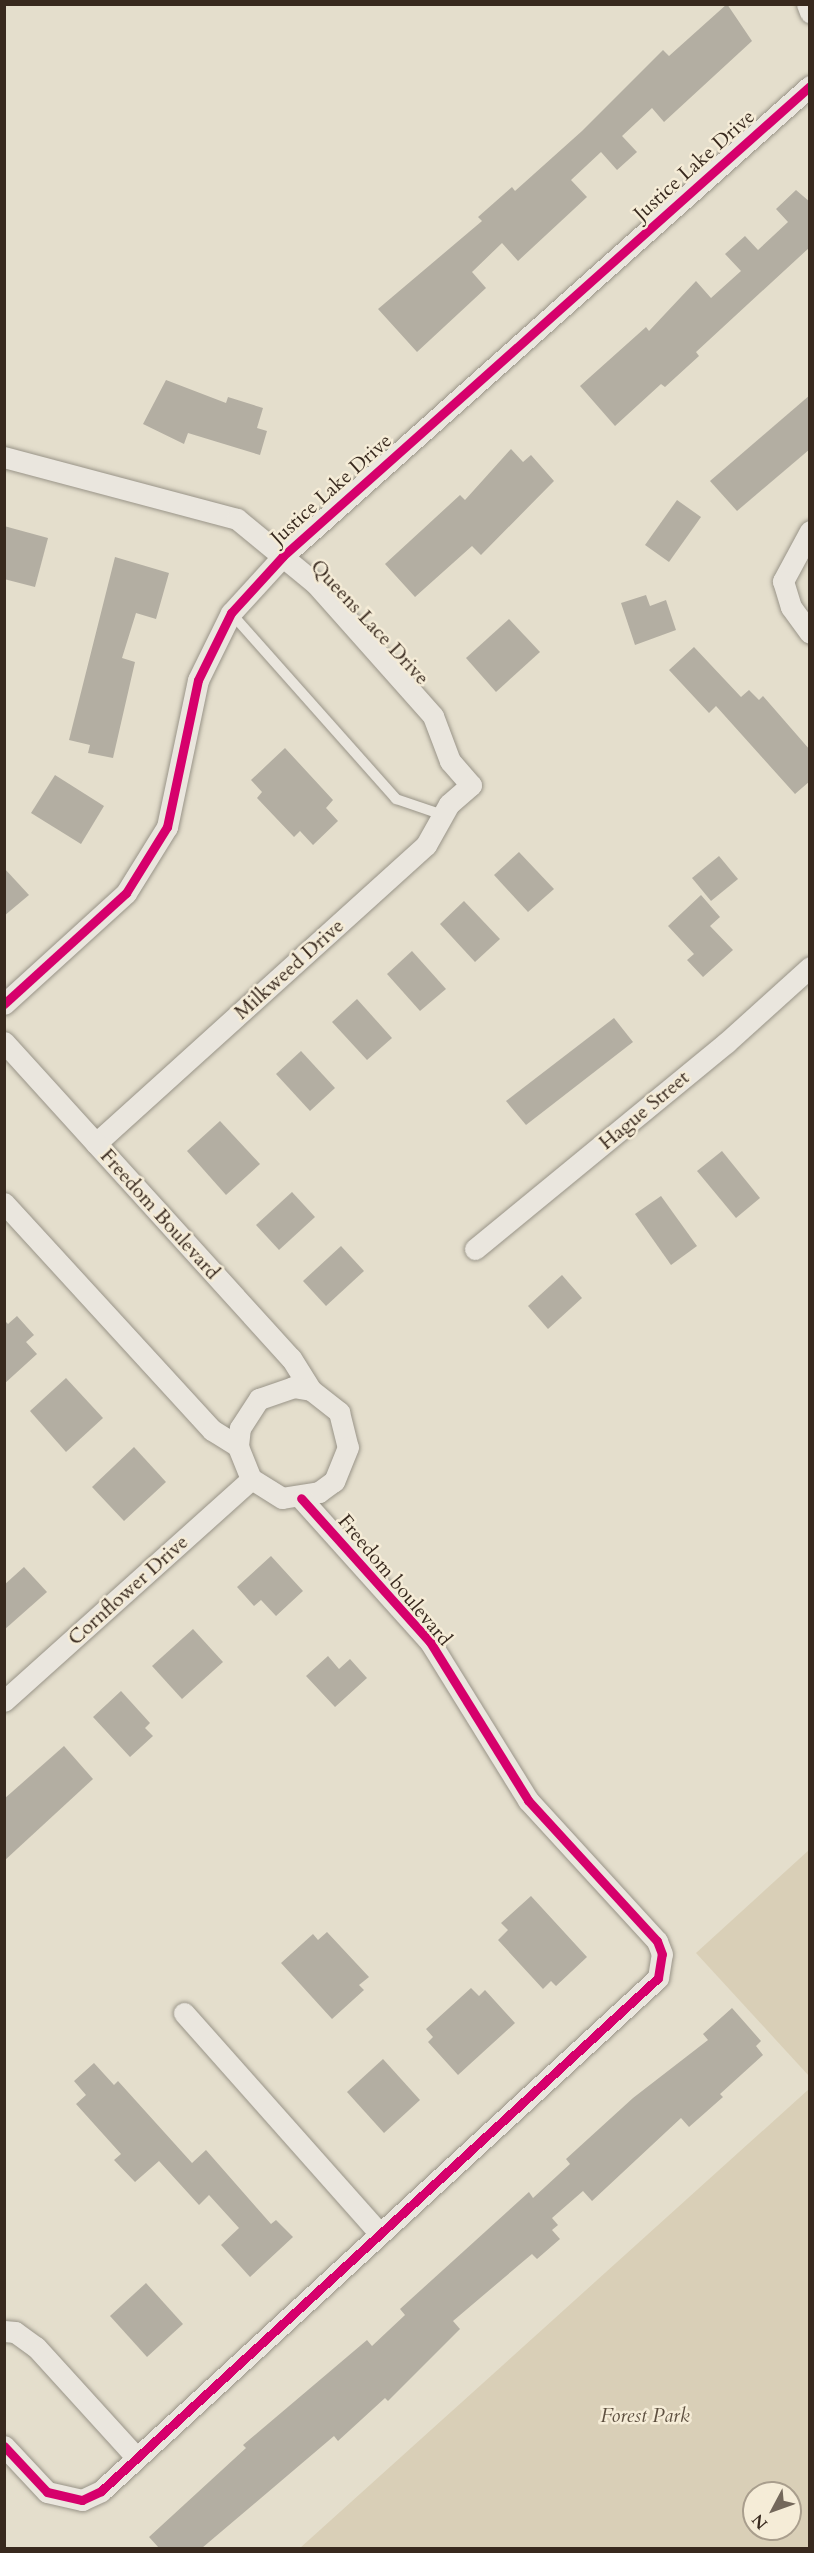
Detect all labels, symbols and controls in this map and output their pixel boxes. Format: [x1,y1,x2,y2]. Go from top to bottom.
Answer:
street label: Justice Lake Drive [629,104,759,226]
street label: Justice Lake Drive [266,428,396,550]
street label: Queens Lace Drive [306,554,434,690]
street label: Milkweed Drive [229,914,349,1024]
street label: Hague Street [594,1065,694,1155]
street label: Freedom Boulevard [95,1144,225,1284]
street label: Freedom boulevard [333,1509,457,1651]
street label: Cornflower Drive [63,1530,193,1650]
park label: Forest Park [600,2403,690,2427]
north arrow [742,2481,802,2541]
text: N [747,2509,773,2534]

